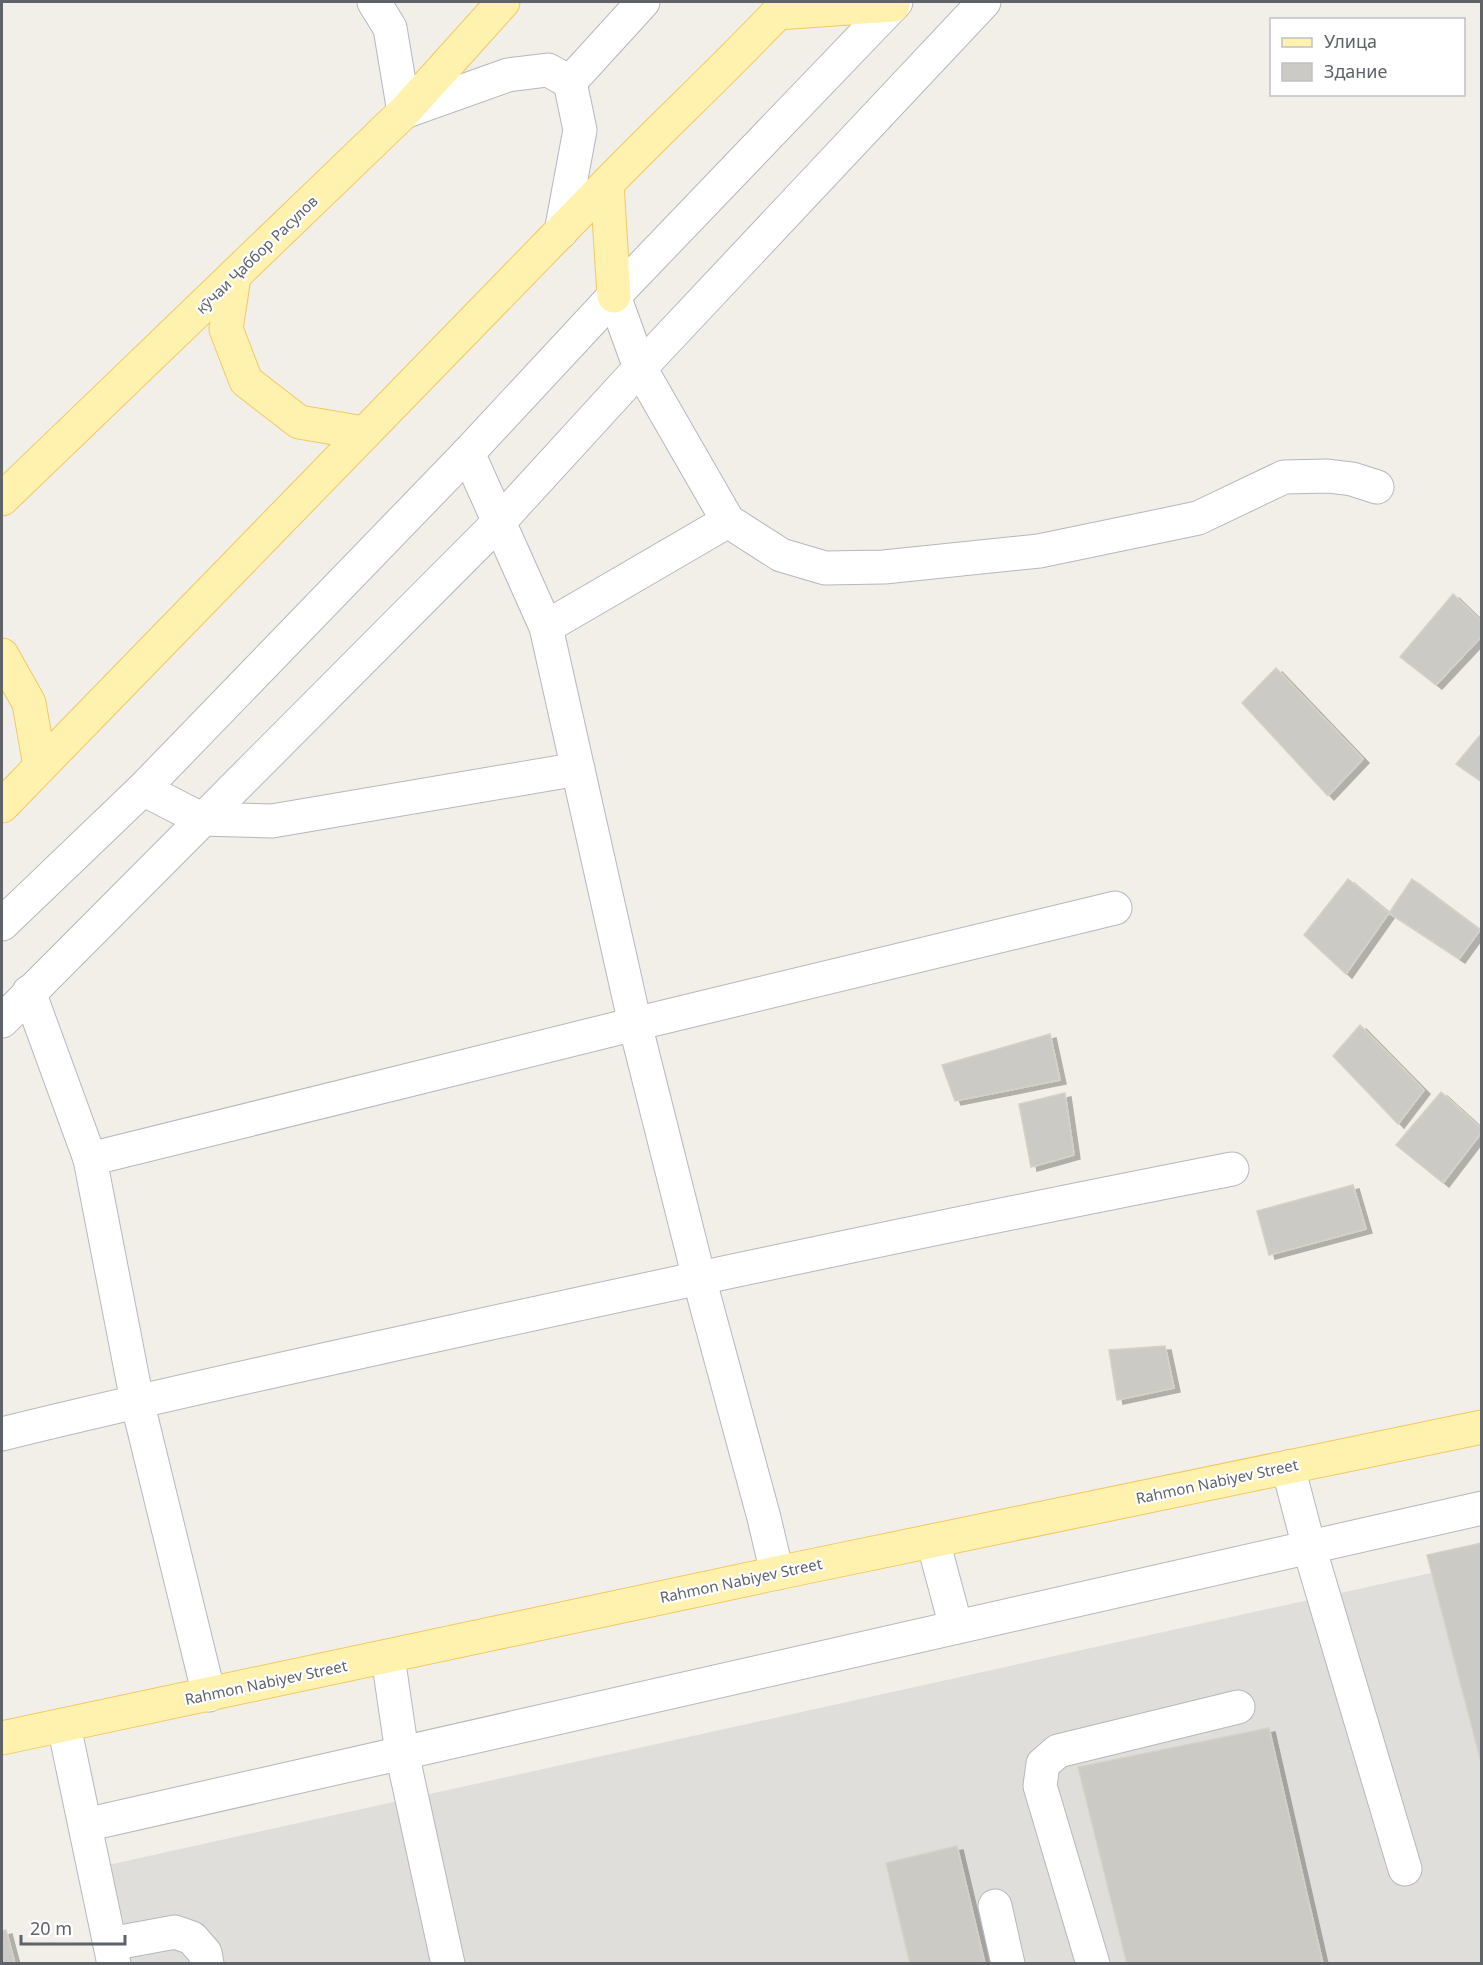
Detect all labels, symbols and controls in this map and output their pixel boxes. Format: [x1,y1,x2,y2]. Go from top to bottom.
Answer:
legend [1270,18,1465,96]
text: Улица [1324,29,1377,53]
text: Здание [1324,59,1388,83]
street label: кӯчаи Ҷаббор Расулов [191,191,322,318]
street label: Rahmon Nabiyev Street [1134,1454,1300,1508]
street label: Rahmon Nabiyev Street [658,1553,824,1607]
street label: Rahmon Nabiyev Street [183,1655,349,1709]
scale bar [21,1908,124,1946]
text: 20 m [30,1916,72,1940]

